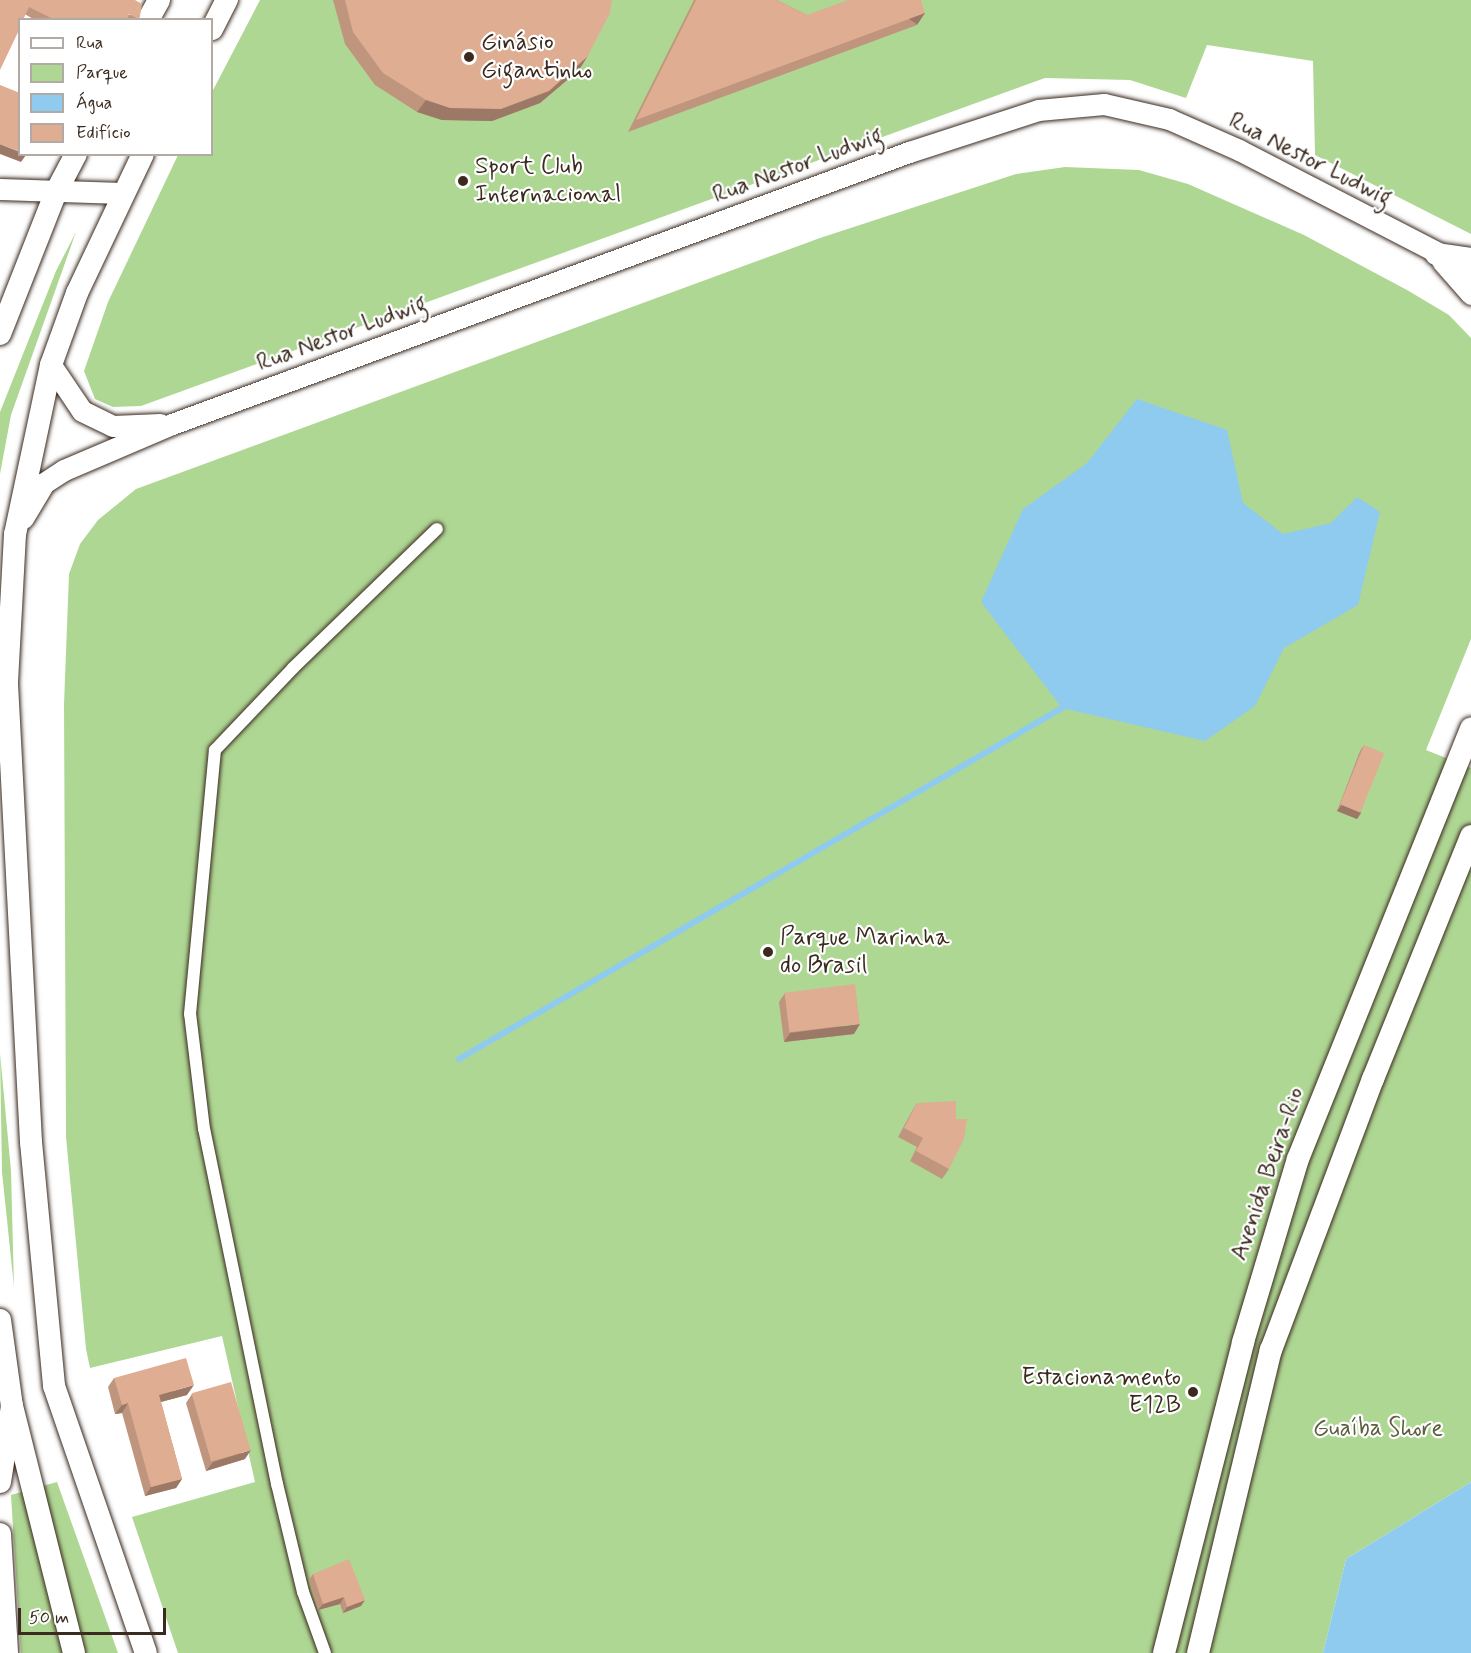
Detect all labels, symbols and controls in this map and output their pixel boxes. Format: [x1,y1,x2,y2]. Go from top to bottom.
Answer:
legend [18,18,213,156]
place label: Ginásio Gigantinho [481,29,592,85]
text: Rua [76,31,103,55]
marker: Ginásio Gigantinho [462,50,476,64]
text: Parque [76,61,128,85]
text: Água [76,91,112,115]
street label: Rua Nestor Ludwig [1221,105,1399,215]
text: Edifício [76,121,131,145]
street label: Rua Nestor Ludwig [706,121,890,211]
place label: Sport Club Internacional [475,153,621,209]
marker: Sport Club Internacional [456,174,470,188]
street label: Rua Nestor Ludwig [250,289,434,379]
place label: Parque Marinha do Brasil [780,924,950,980]
marker: Parque Marinha do Brasil [761,945,775,959]
street label: Avenida Beira-Rio [1225,1084,1311,1264]
place label: Estacionamento E12B [1021,1364,1181,1420]
marker: Estacionamento E12B [1186,1385,1200,1399]
park label: Guaíba Shore [1312,1415,1444,1443]
scale bar [21,1596,170,1634]
text: 50 m [29,1606,69,1630]

